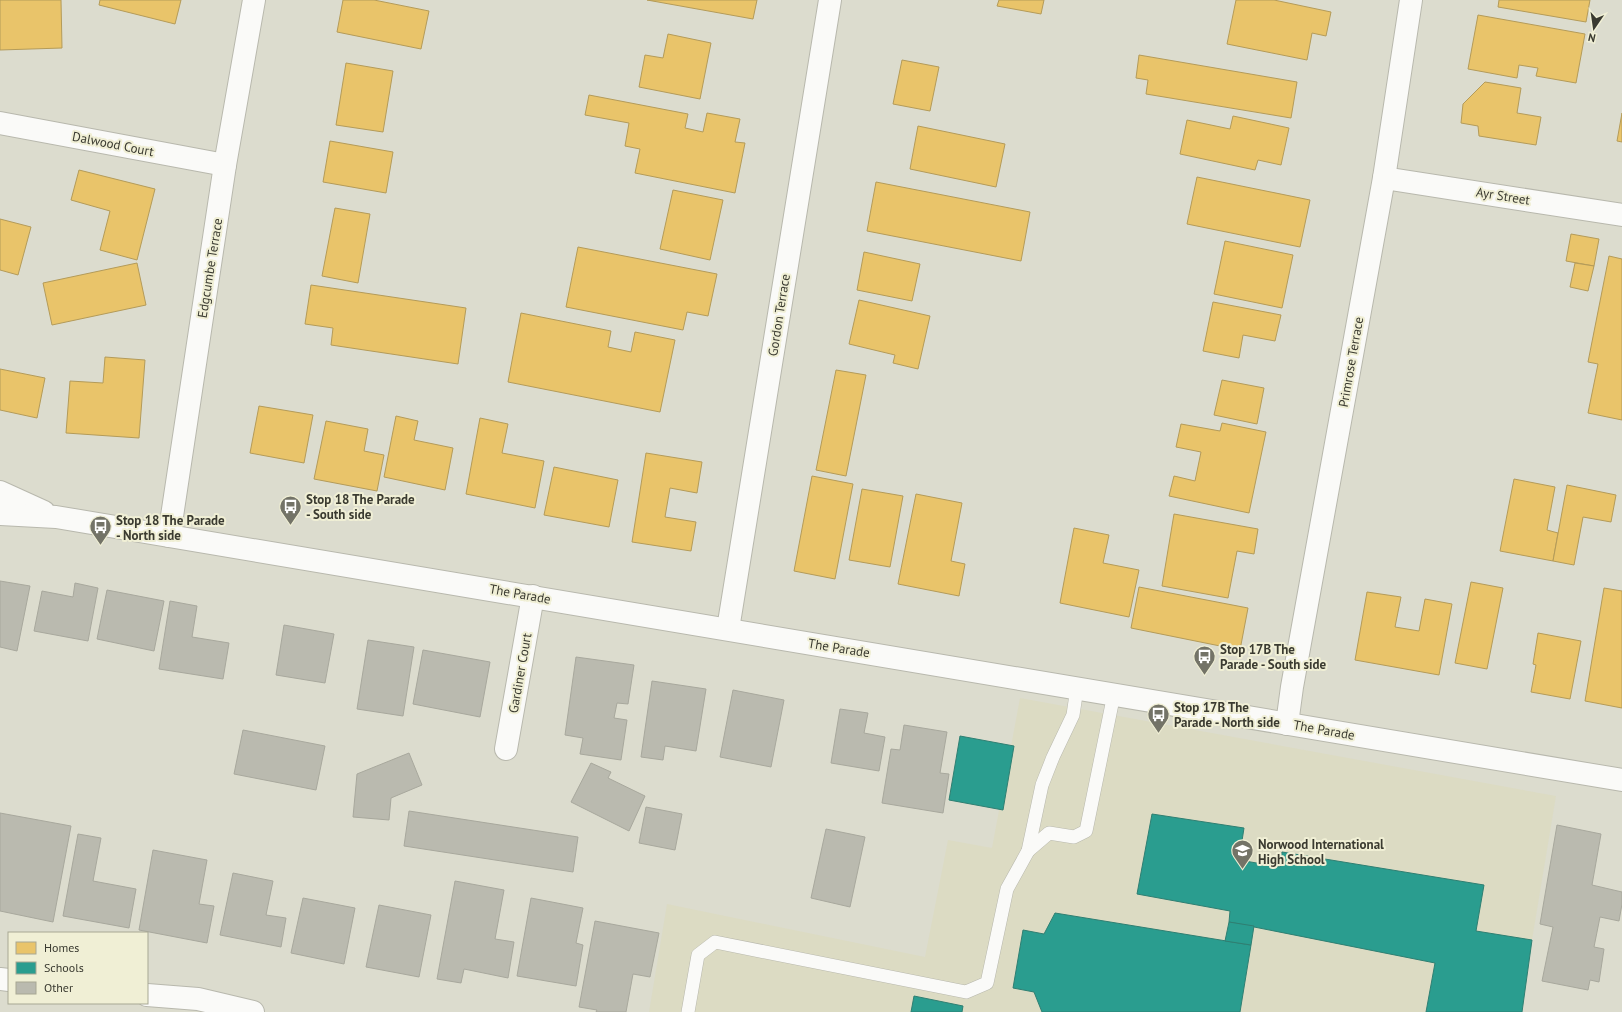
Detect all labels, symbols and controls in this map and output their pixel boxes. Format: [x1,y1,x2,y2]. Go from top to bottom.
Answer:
north arrow [1574,8,1614,48]
text: N [1587,30,1597,45]
street label: Dalwood Court [71,128,156,160]
street label: Ayr Street [1475,183,1532,209]
street label: Edgcumbe Terrace [194,217,226,319]
street label: Gordon Terrace [764,273,794,357]
street label: Primrose Terrace [1335,316,1367,408]
place label: Stop 18 The Parade - South side [306,491,415,523]
bus stop icon: Stop 18 The Parade - South side [278,493,304,526]
place label: Stop 18 The Parade - North side [116,512,225,544]
bus stop icon: Stop 18 The Parade - North side [88,514,114,547]
street label: The Parade [488,580,552,608]
street label: Gardiner Court [505,631,536,714]
street label: The Parade [807,635,871,661]
place label: Stop 17B The Parade - South side [1220,641,1327,673]
bus stop icon: Stop 17B The Parade - South side [1191,643,1217,676]
place label: Stop 17B The Parade - North side [1174,699,1280,731]
bus stop icon: Stop 17B The Parade - North side [1145,701,1171,734]
street label: The Parade [1292,716,1356,744]
place label: Norwood International High School [1258,836,1384,868]
school or university icon: Norwood International High School [1230,838,1256,871]
legend [8,932,148,1004]
text: Homes [44,940,79,955]
text: Schools [44,960,84,975]
text: Other [44,980,73,995]

